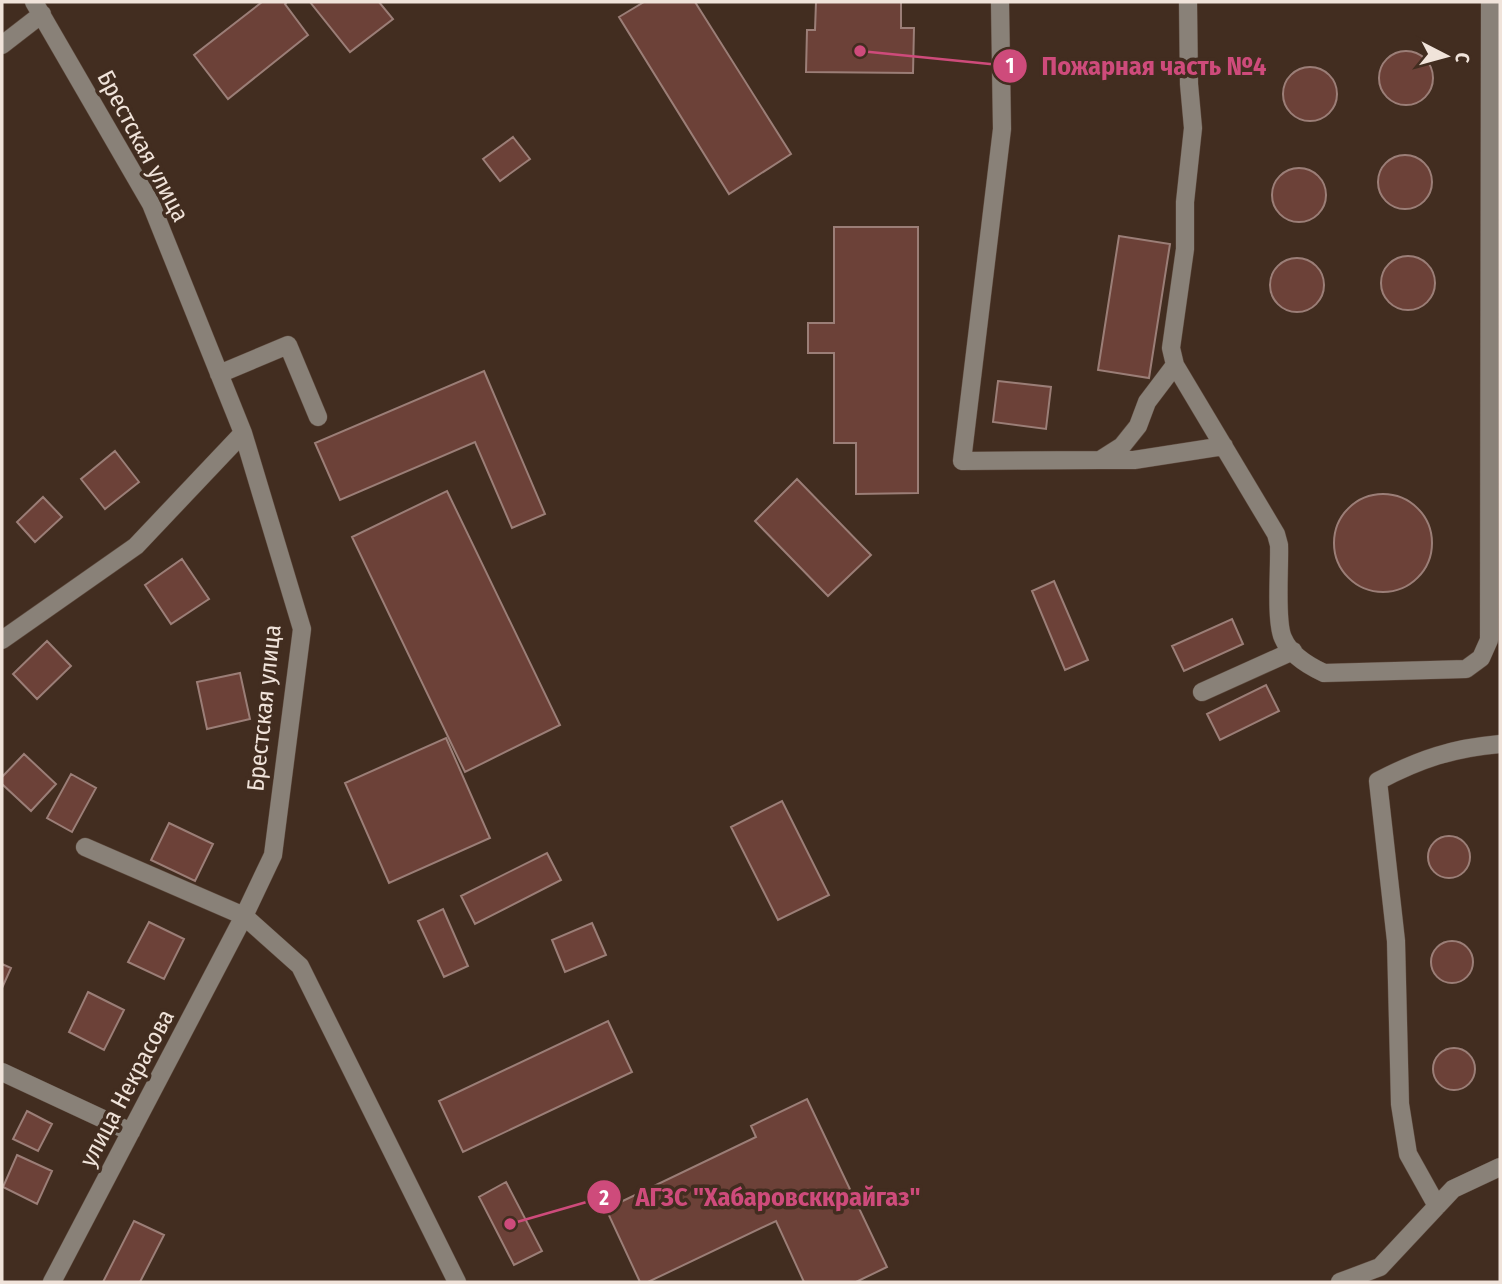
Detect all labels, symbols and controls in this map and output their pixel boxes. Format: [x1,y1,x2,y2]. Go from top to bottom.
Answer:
north arrow [1411,21,1481,91]
callout: Пожарная часть №4 [992,42,1280,89]
text: Пожарная часть №4 [1042,51,1266,82]
text: С [1450,52,1474,64]
text: 1 [1006,53,1014,79]
street label: Брестская улица [91,66,195,226]
street label: Брестская улица [241,623,287,793]
street label: улица Некрасова [74,1005,180,1171]
callout: АГЗС "Хабаровсккрайгаз" [587,1174,935,1221]
text: АГЗС "Хабаровсккрайгаз" [634,1182,921,1213]
text: 2 [598,1185,609,1211]

